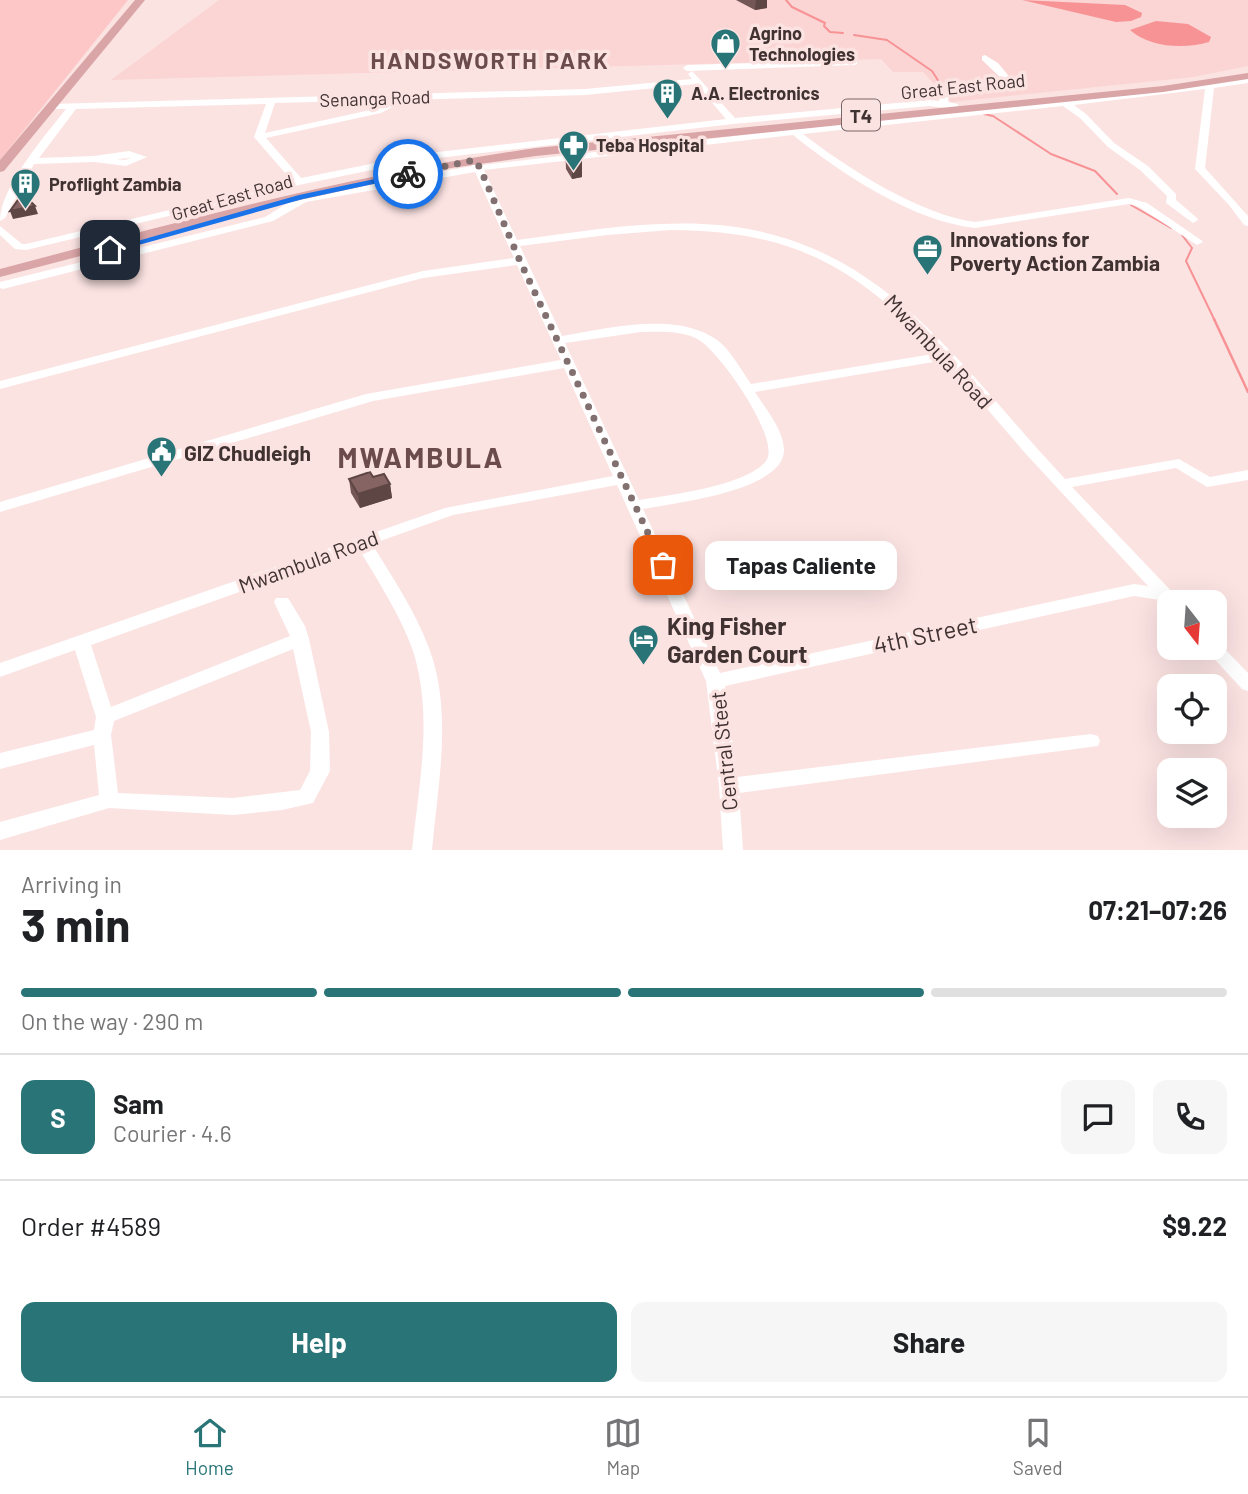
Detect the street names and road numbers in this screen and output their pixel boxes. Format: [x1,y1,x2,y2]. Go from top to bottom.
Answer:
street label: Great East Road [900,69,1026,103]
street label: Senanga Road [319,85,431,111]
road number: T4 [842,99,880,130]
street label: Great East Road [169,169,295,225]
street label: Mwambula Road [880,289,998,413]
street label: Mwambula Road [235,524,381,598]
street label: 4th Street [871,609,979,659]
street label: Central Steet [704,690,742,812]

